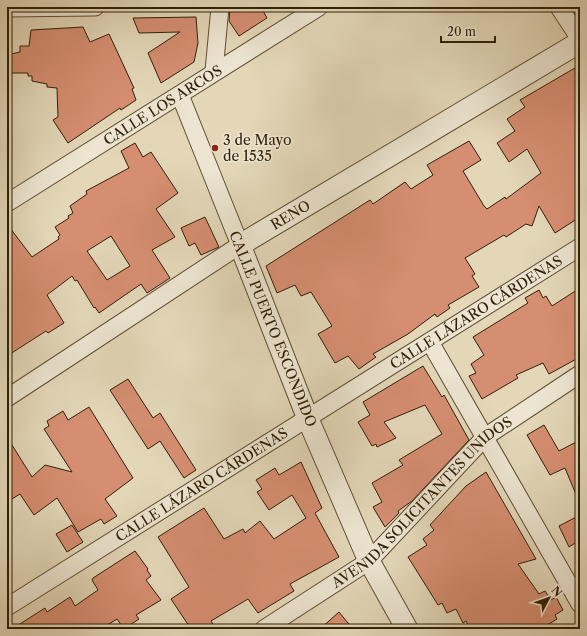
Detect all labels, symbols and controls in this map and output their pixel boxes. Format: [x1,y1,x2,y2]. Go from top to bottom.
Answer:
scale bar [441,18,495,44]
text: 20 m [447,24,476,39]
street label: CALLE LOS ARCOS [100,61,225,149]
place label: 3 de Mayo de 1535 [223,131,292,165]
marker: 3 de Mayo de 1535 [210,143,220,153]
street label: RENO [267,196,314,234]
street label: CALLE PUERTO ESCONDIDO [225,228,321,430]
street label: CALLE LÁZARO CÁRDENAS [387,251,566,373]
street label: AVENIDA SOLICITANTES UNIDOS [327,412,516,592]
street label: CALLE LÁZARO CÁRDENAS [112,424,291,546]
north arrow [529,578,569,618]
text: N [548,583,565,600]

